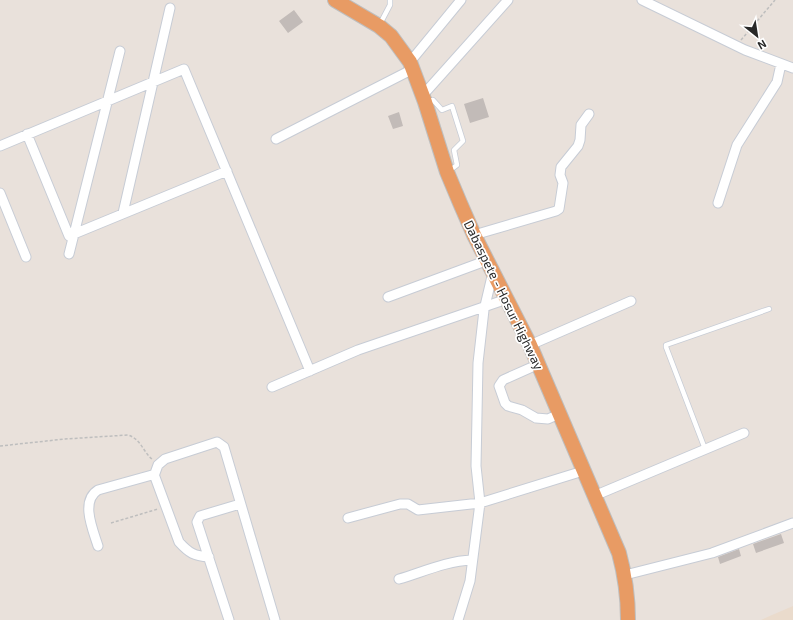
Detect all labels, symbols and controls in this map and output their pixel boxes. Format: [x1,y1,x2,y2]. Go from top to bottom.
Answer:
north arrow [737,16,777,56]
text: N [756,37,769,53]
street label: Dabaspete - Hosur Highway [461,218,547,372]

